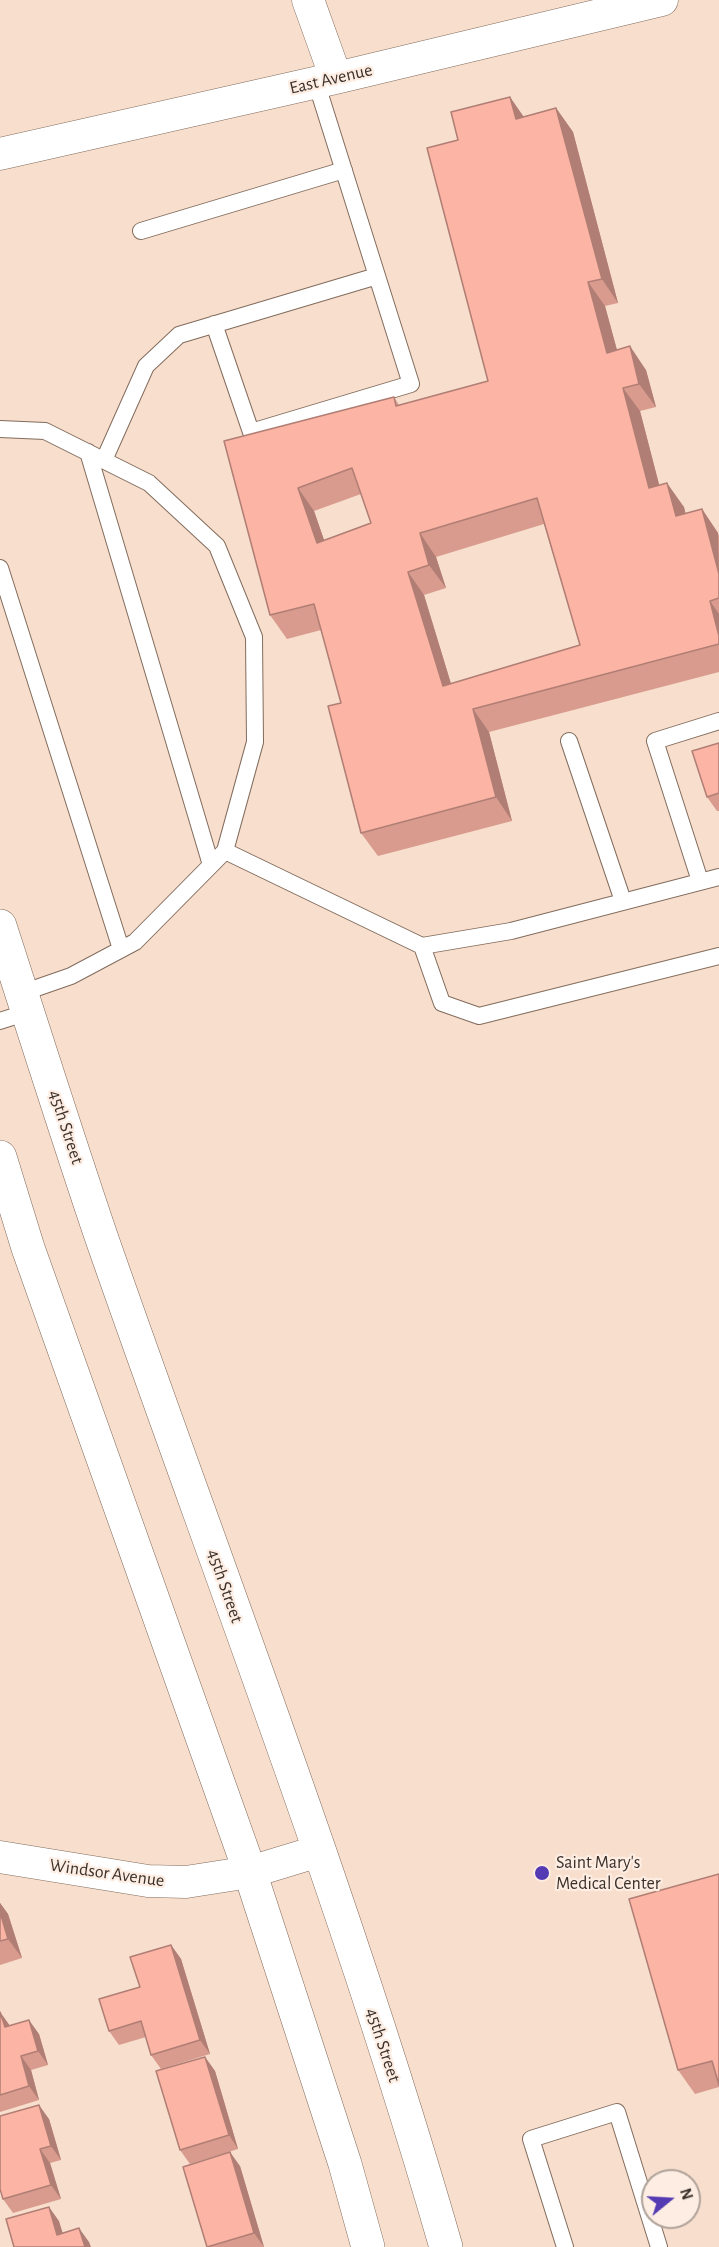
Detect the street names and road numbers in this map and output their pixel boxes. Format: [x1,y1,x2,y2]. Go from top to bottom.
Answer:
street label: East Avenue [287,59,375,99]
street label: 45th Street [44,1087,88,1167]
street label: 45th Street [202,1546,248,1626]
street label: Windsor Avenue [48,1854,166,1892]
street label: 45th Street [361,2005,405,2085]

